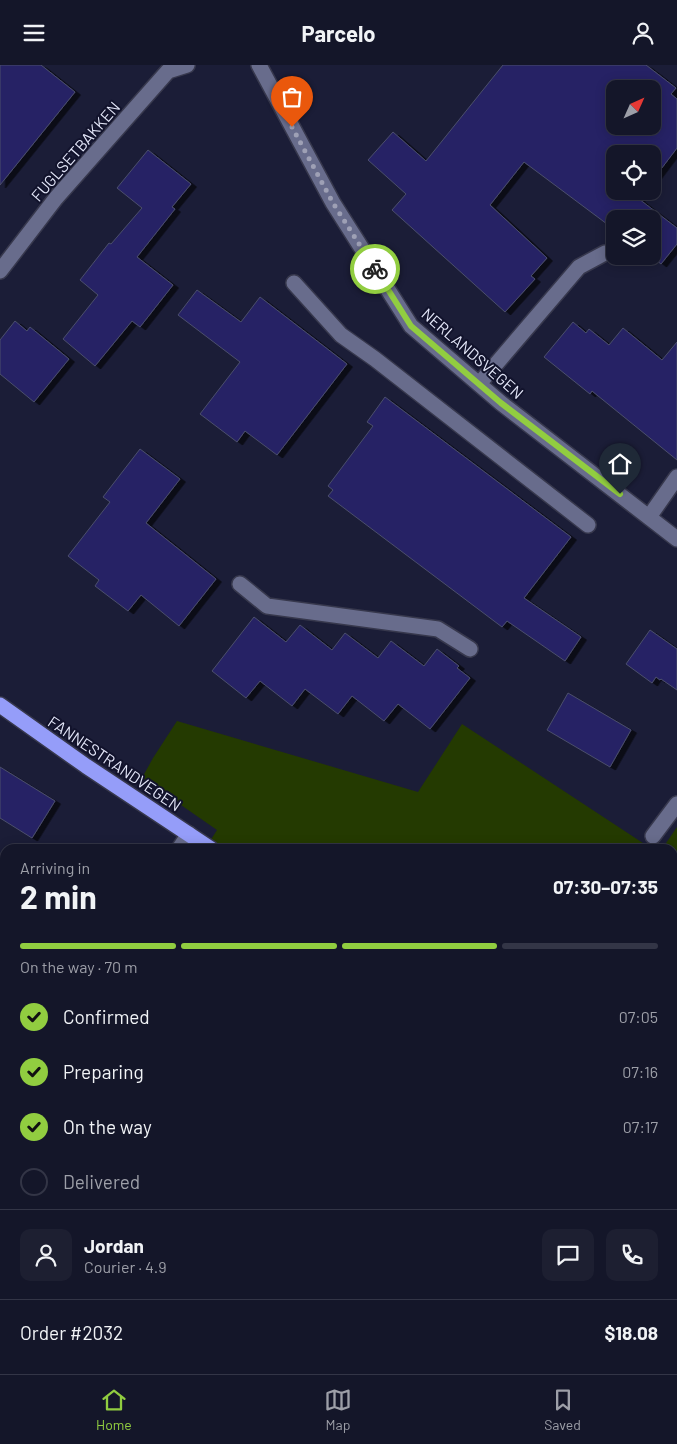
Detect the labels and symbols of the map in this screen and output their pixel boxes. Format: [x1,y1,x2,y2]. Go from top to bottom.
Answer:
pin [271,76,313,127]
north arrow [606,80,661,135]
street label: FUGLSETBAKKEN [27,97,123,205]
courier [350,244,400,294]
street label: NERLANDSVEGEN [418,304,528,402]
pin [599,443,641,494]
street label: FANNESTRANDVEGEN [45,711,185,815]

